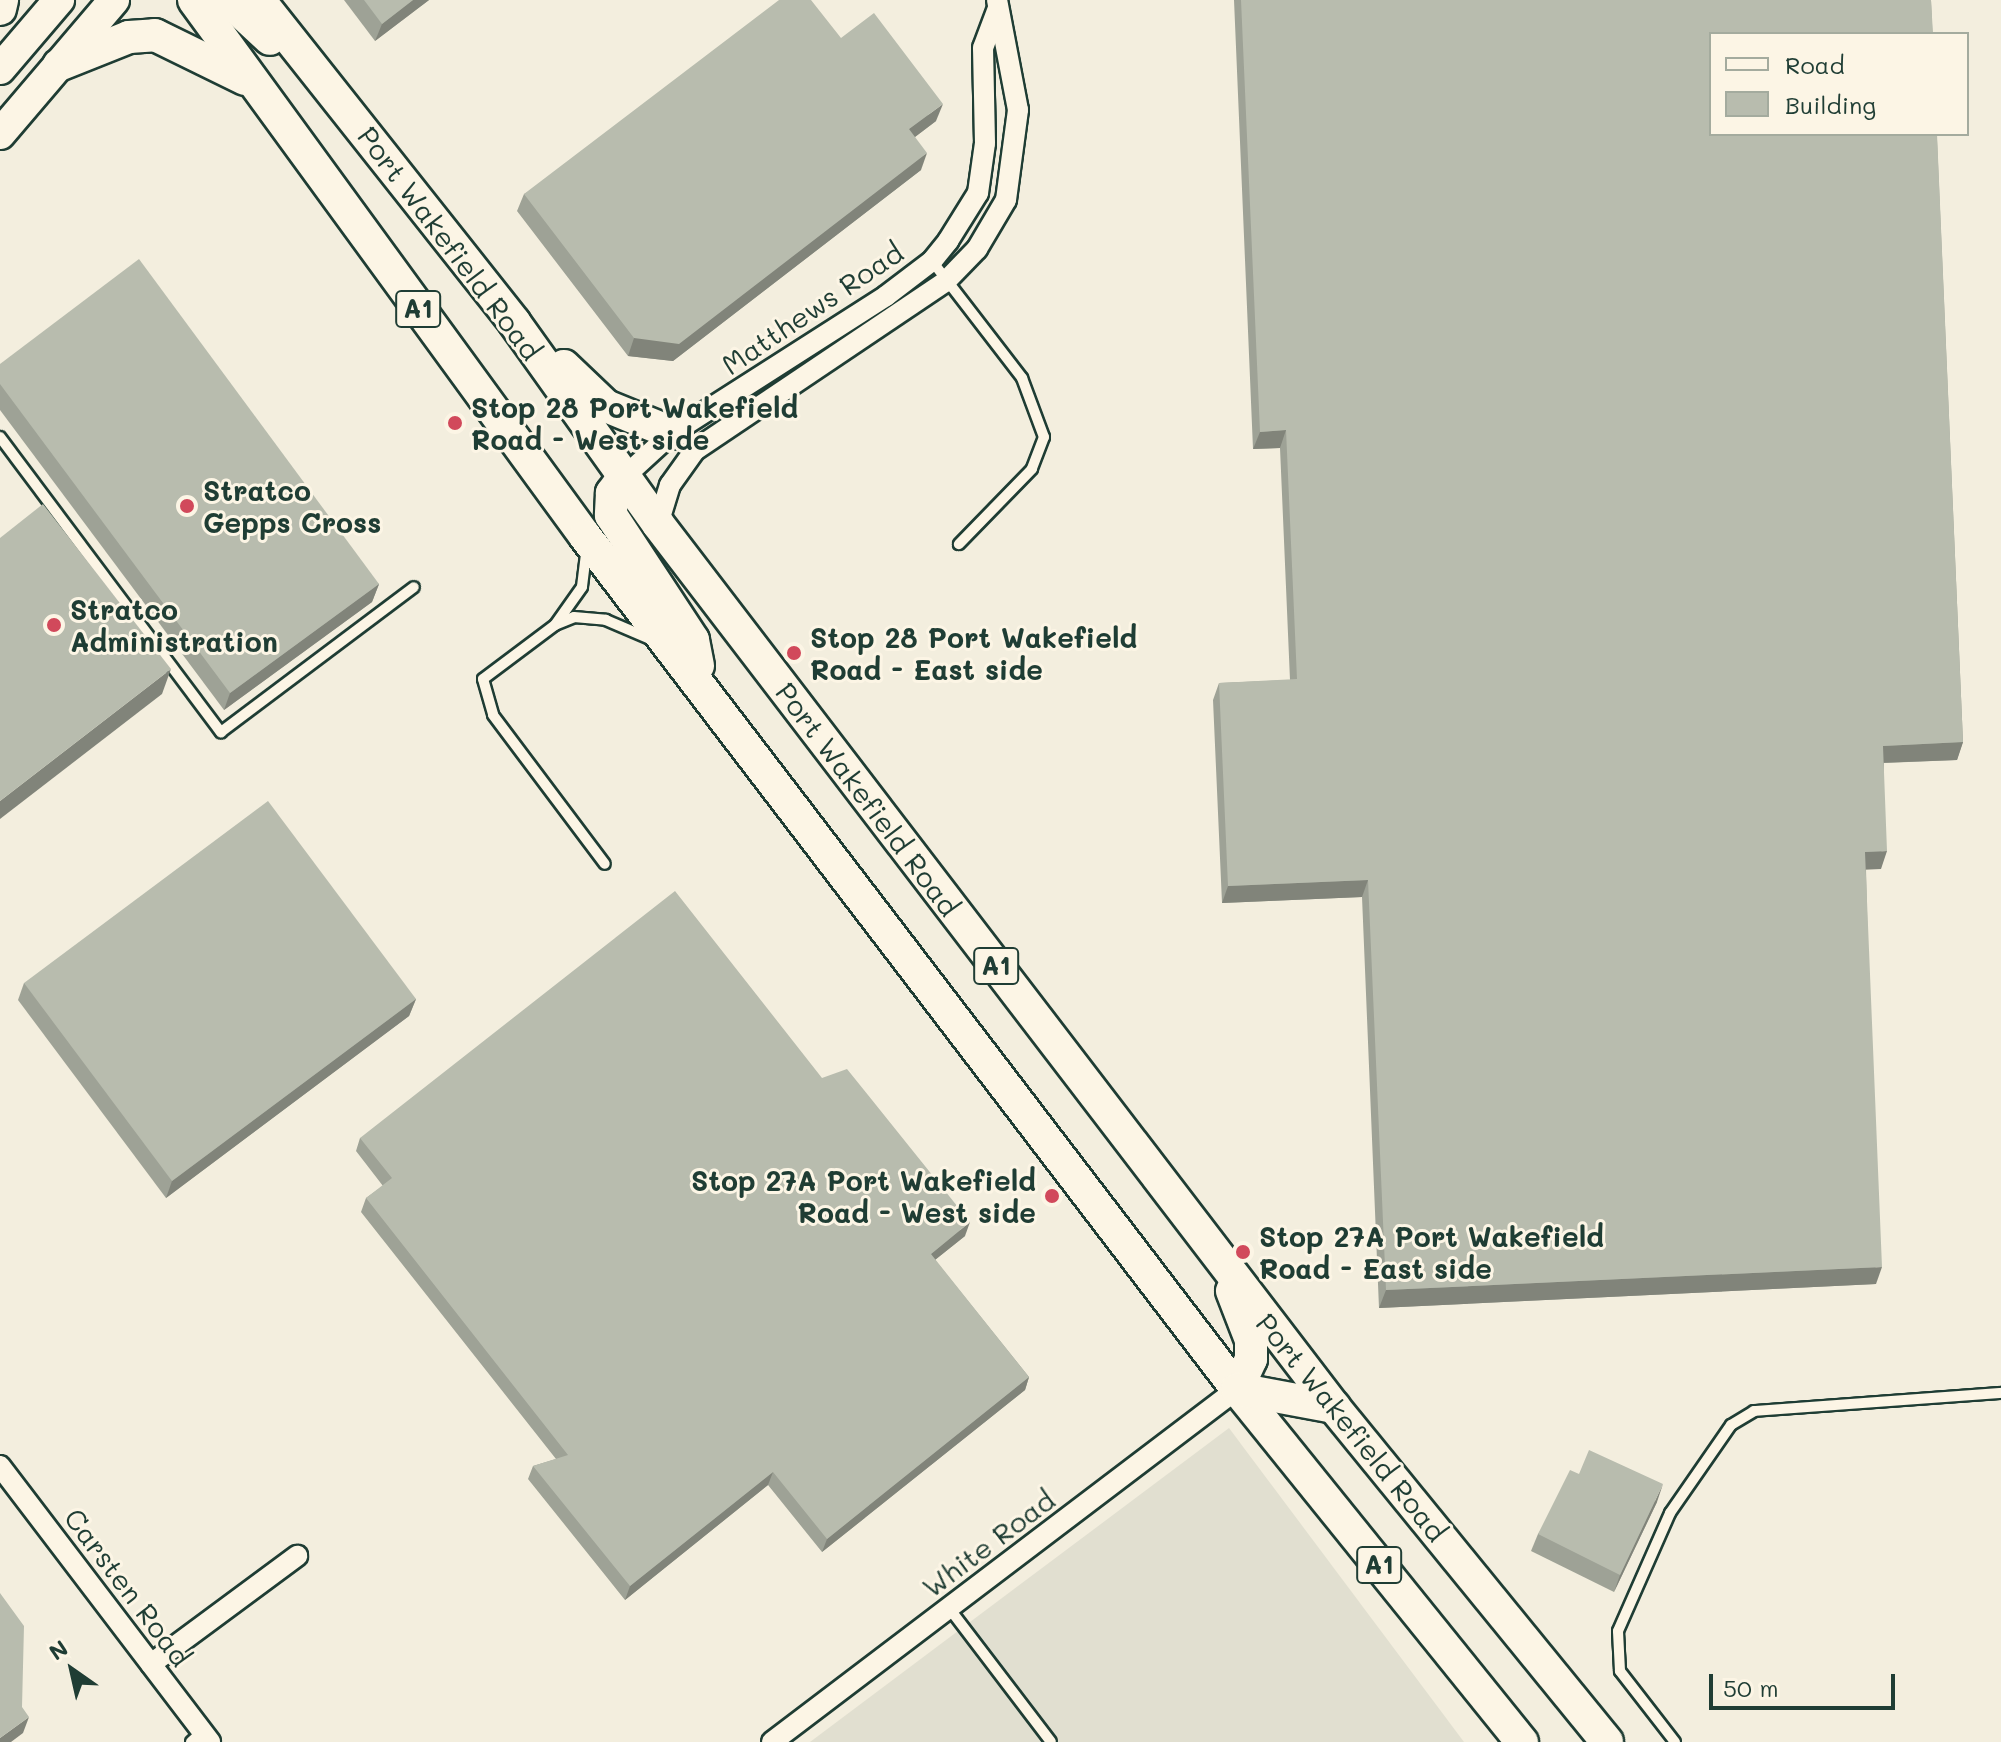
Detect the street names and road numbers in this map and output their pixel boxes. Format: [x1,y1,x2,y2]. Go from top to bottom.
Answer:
street label: Port Wakefield Road [351,120,549,366]
street label: Matthews Road [715,235,909,381]
road number: A1 [394,287,442,331]
street label: Port Wakefield Road [769,676,967,922]
road number: A1 [972,944,1020,988]
street label: Port Wakefield Road [1250,1306,1454,1548]
street label: White Road [915,1482,1061,1604]
street label: Carsten Road [58,1501,198,1673]
road number: A1 [1355,1543,1403,1587]

